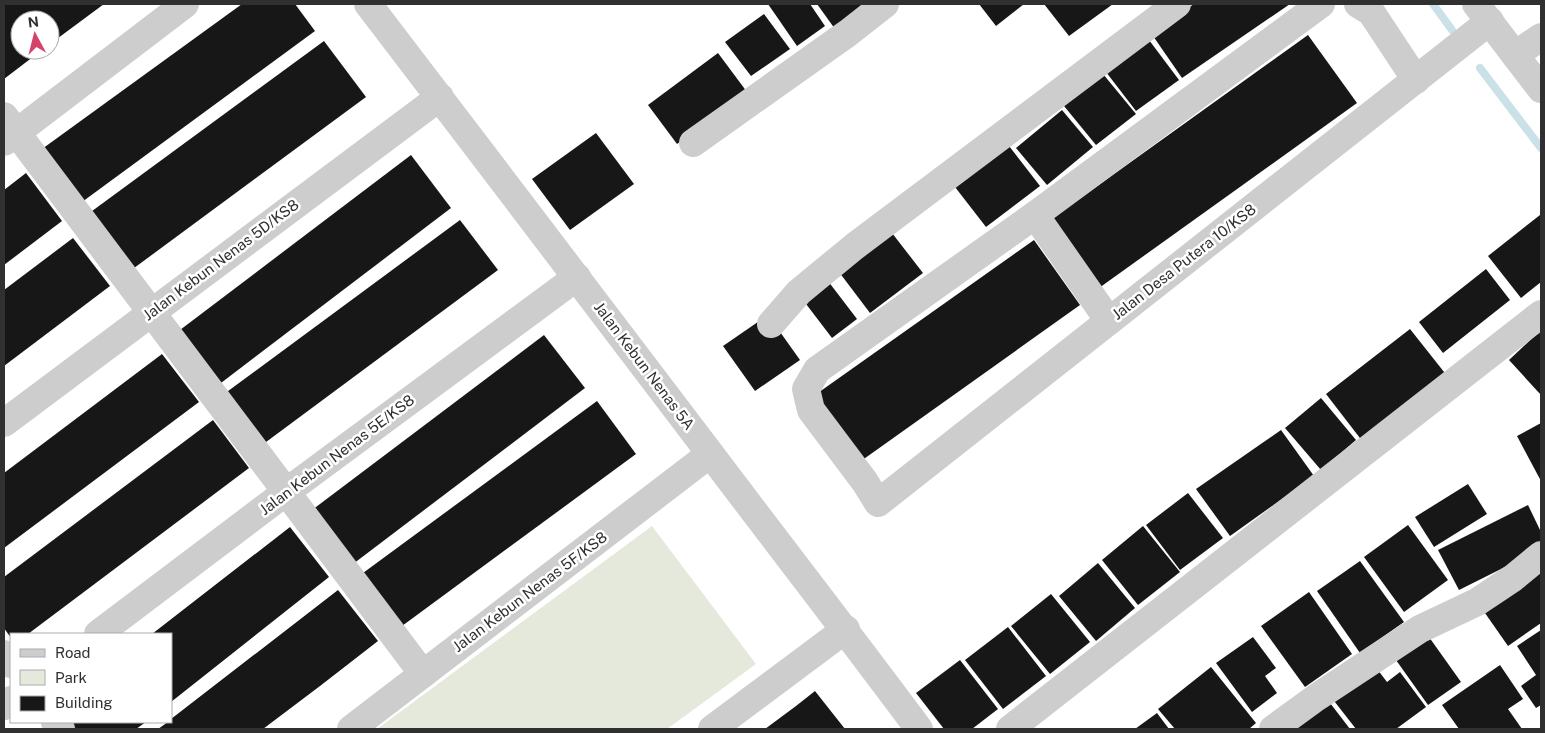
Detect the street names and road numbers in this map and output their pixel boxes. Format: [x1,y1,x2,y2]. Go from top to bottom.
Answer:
street label: Jalan Kebun Nenas 5D/KS8 [140,196,302,324]
street label: Jalan Desa Putera 10/KS8 [1109,200,1259,323]
street label: Jalan Kebun Nenas 5A [591,298,698,433]
street label: Jalan Kebun Nenas 5E/KS8 [256,391,417,518]
street label: Jalan Kebun Nenas 5F/KS8 [449,528,610,655]

